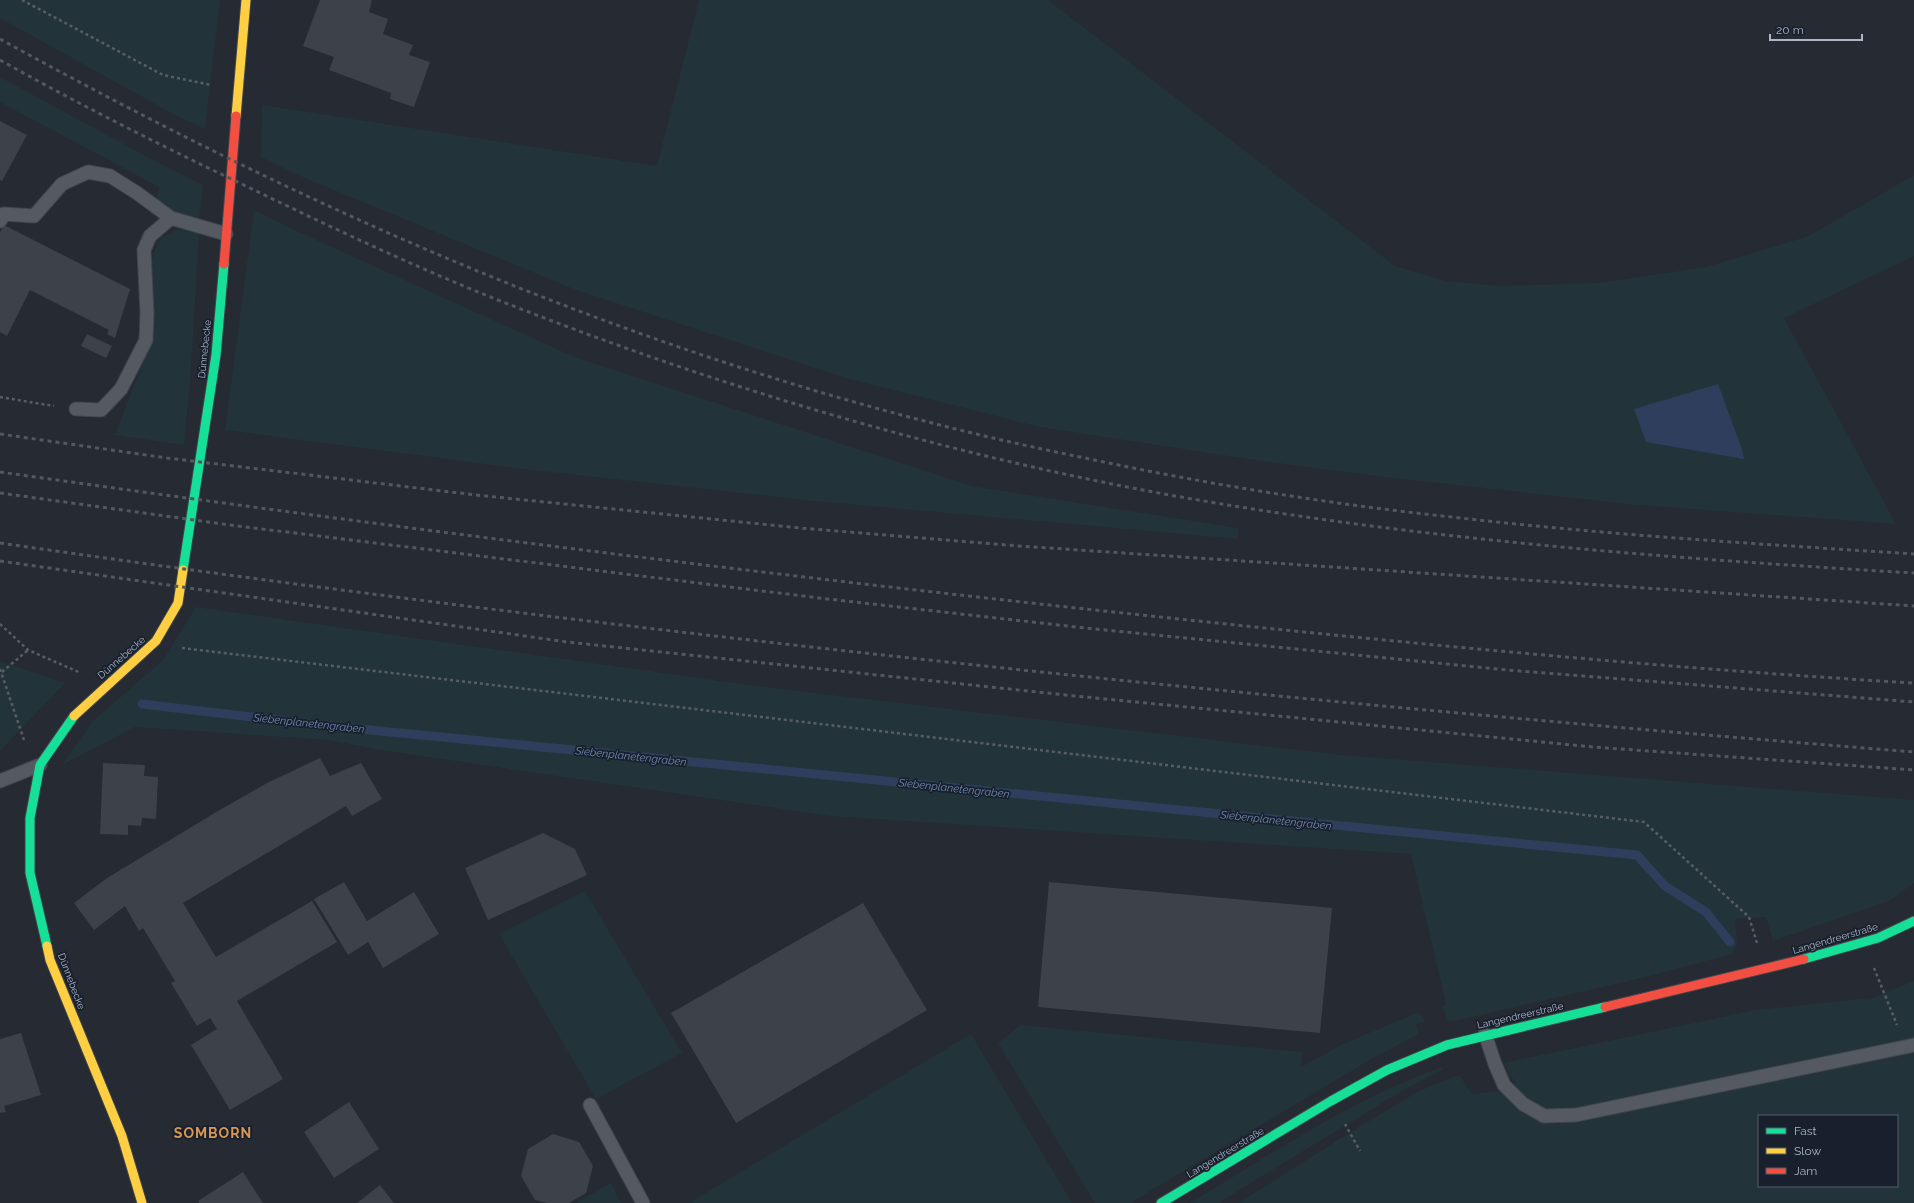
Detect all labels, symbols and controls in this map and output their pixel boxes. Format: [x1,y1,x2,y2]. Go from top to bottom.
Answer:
scale bar [1770,16,1862,42]
text: 20 m [1776,23,1804,37]
street label: Dünnebecke [196,319,213,379]
street label: Dünnebecke [95,634,147,681]
water label: Siebenplanetengraben [252,711,365,736]
water label: Siebenplanetengraben [574,744,687,769]
water label: Siebenplanetengraben [897,776,1010,801]
water label: Siebenplanetengraben [1219,808,1332,833]
street label: Langendreerstraße [1791,921,1879,956]
street label: Dünnebecke [56,952,87,1011]
street label: Langendreerstraße [1476,1000,1564,1031]
legend [1758,1115,1898,1187]
text: Fast [1794,1124,1817,1138]
district label: SOMBORN [174,1125,252,1141]
street label: Langendreerstraße [1185,1125,1266,1180]
text: Slow [1794,1144,1821,1158]
text: Jam [1794,1164,1817,1178]

